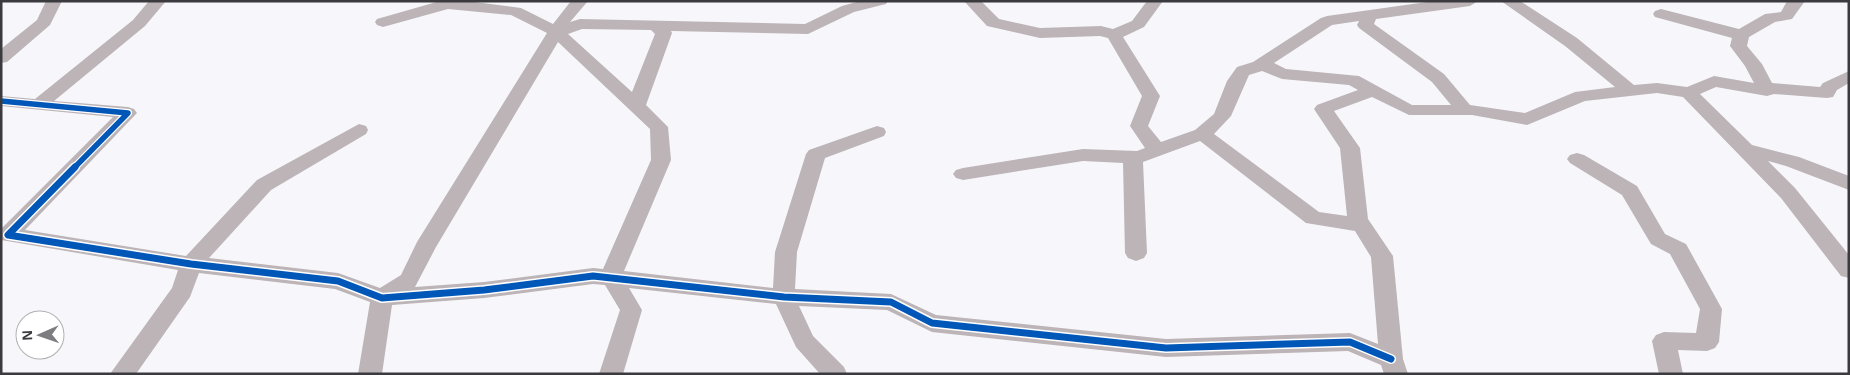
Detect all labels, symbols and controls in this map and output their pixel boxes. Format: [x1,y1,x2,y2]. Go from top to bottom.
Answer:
north arrow [15,310,65,360]
text: N [19,330,35,341]

